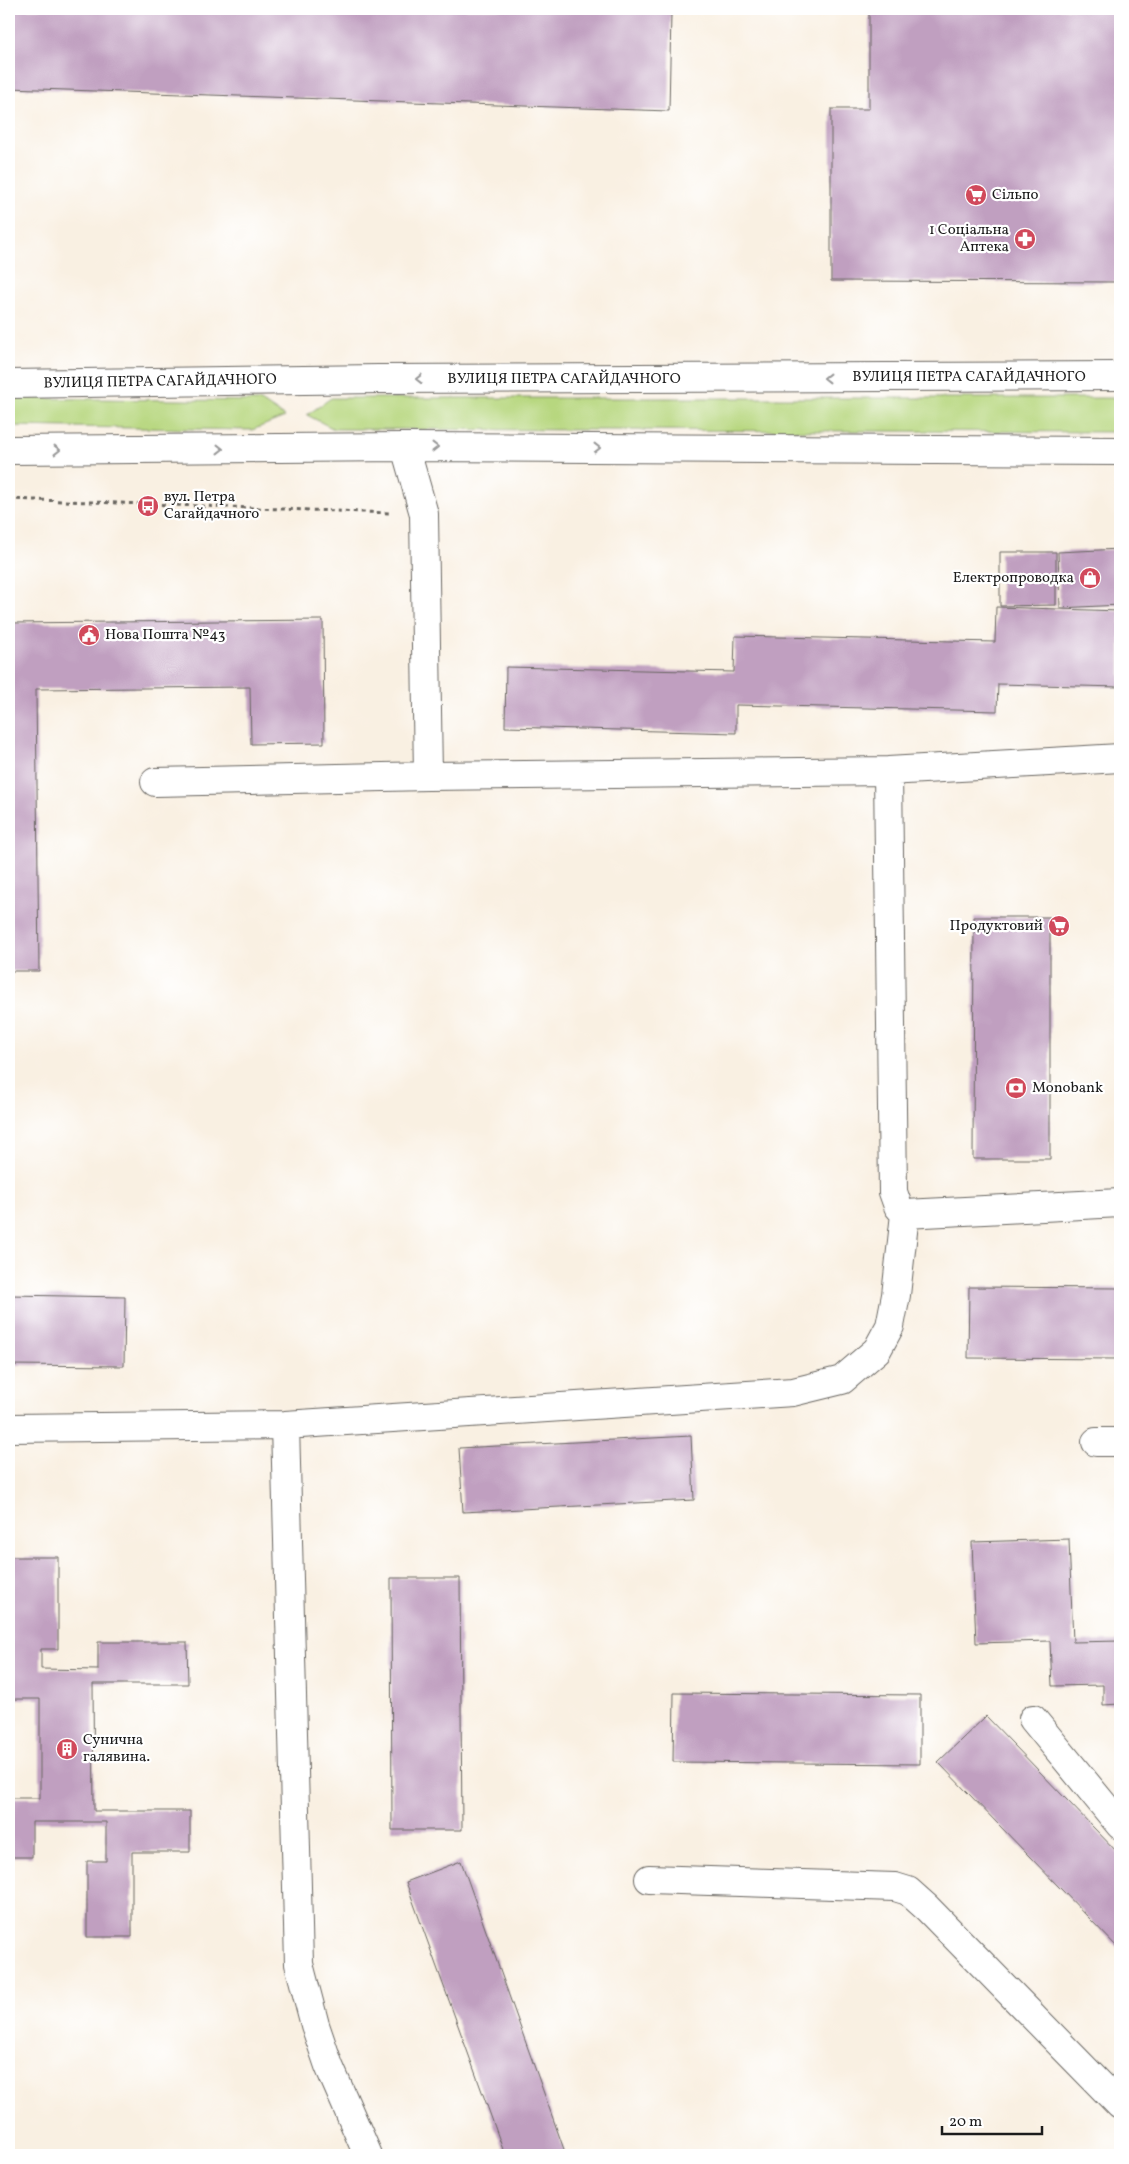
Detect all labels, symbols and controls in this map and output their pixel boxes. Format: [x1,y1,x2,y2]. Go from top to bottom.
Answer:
supermarket icon: Сільпо [964,183,988,207]
place label: Сільпо [992,185,1039,206]
place label: 1 Соціальна Аптека [929,220,1009,258]
pharmacy icon: 1 Соціальна Аптека [1013,227,1037,251]
street label: ВУЛИЦЯ ПЕТРА САГАЙДАЧНОГО [852,367,1086,388]
street label: ВУЛИЦЯ ПЕТРА САГАЙДАЧНОГО [43,369,277,395]
street label: ВУЛИЦЯ ПЕТРА САГАЙДАЧНОГО [447,369,681,390]
one-way arrow [822,373,830,383]
one-way arrow [415,374,422,384]
one-way arrow [431,442,439,453]
one-way arrow [594,443,602,453]
one-way arrow [216,444,224,454]
one-way arrow [54,445,62,455]
place label: вул. Петра Сагайдачного [164,487,259,525]
bus stop icon: вул. Петра Сагайдачного [136,494,160,518]
shop icon: Електропроводка [1078,566,1102,590]
place label: Електропроводка [953,568,1074,589]
public building icon: Нова Пошта №43 [77,623,101,647]
place label: Нова Пошта №43 [105,625,225,646]
supermarket icon: Продуктовий [1047,914,1071,938]
place label: Продуктовий [949,916,1043,937]
bank icon: Monobank [1004,1076,1028,1100]
place label: Monobank [1032,1078,1103,1099]
place label: Сунична галявина. [83,1730,150,1768]
building icon: Сунична галявина. [55,1737,79,1761]
scale bar [942,2104,1042,2136]
text: 20 m [949,2112,982,2133]

